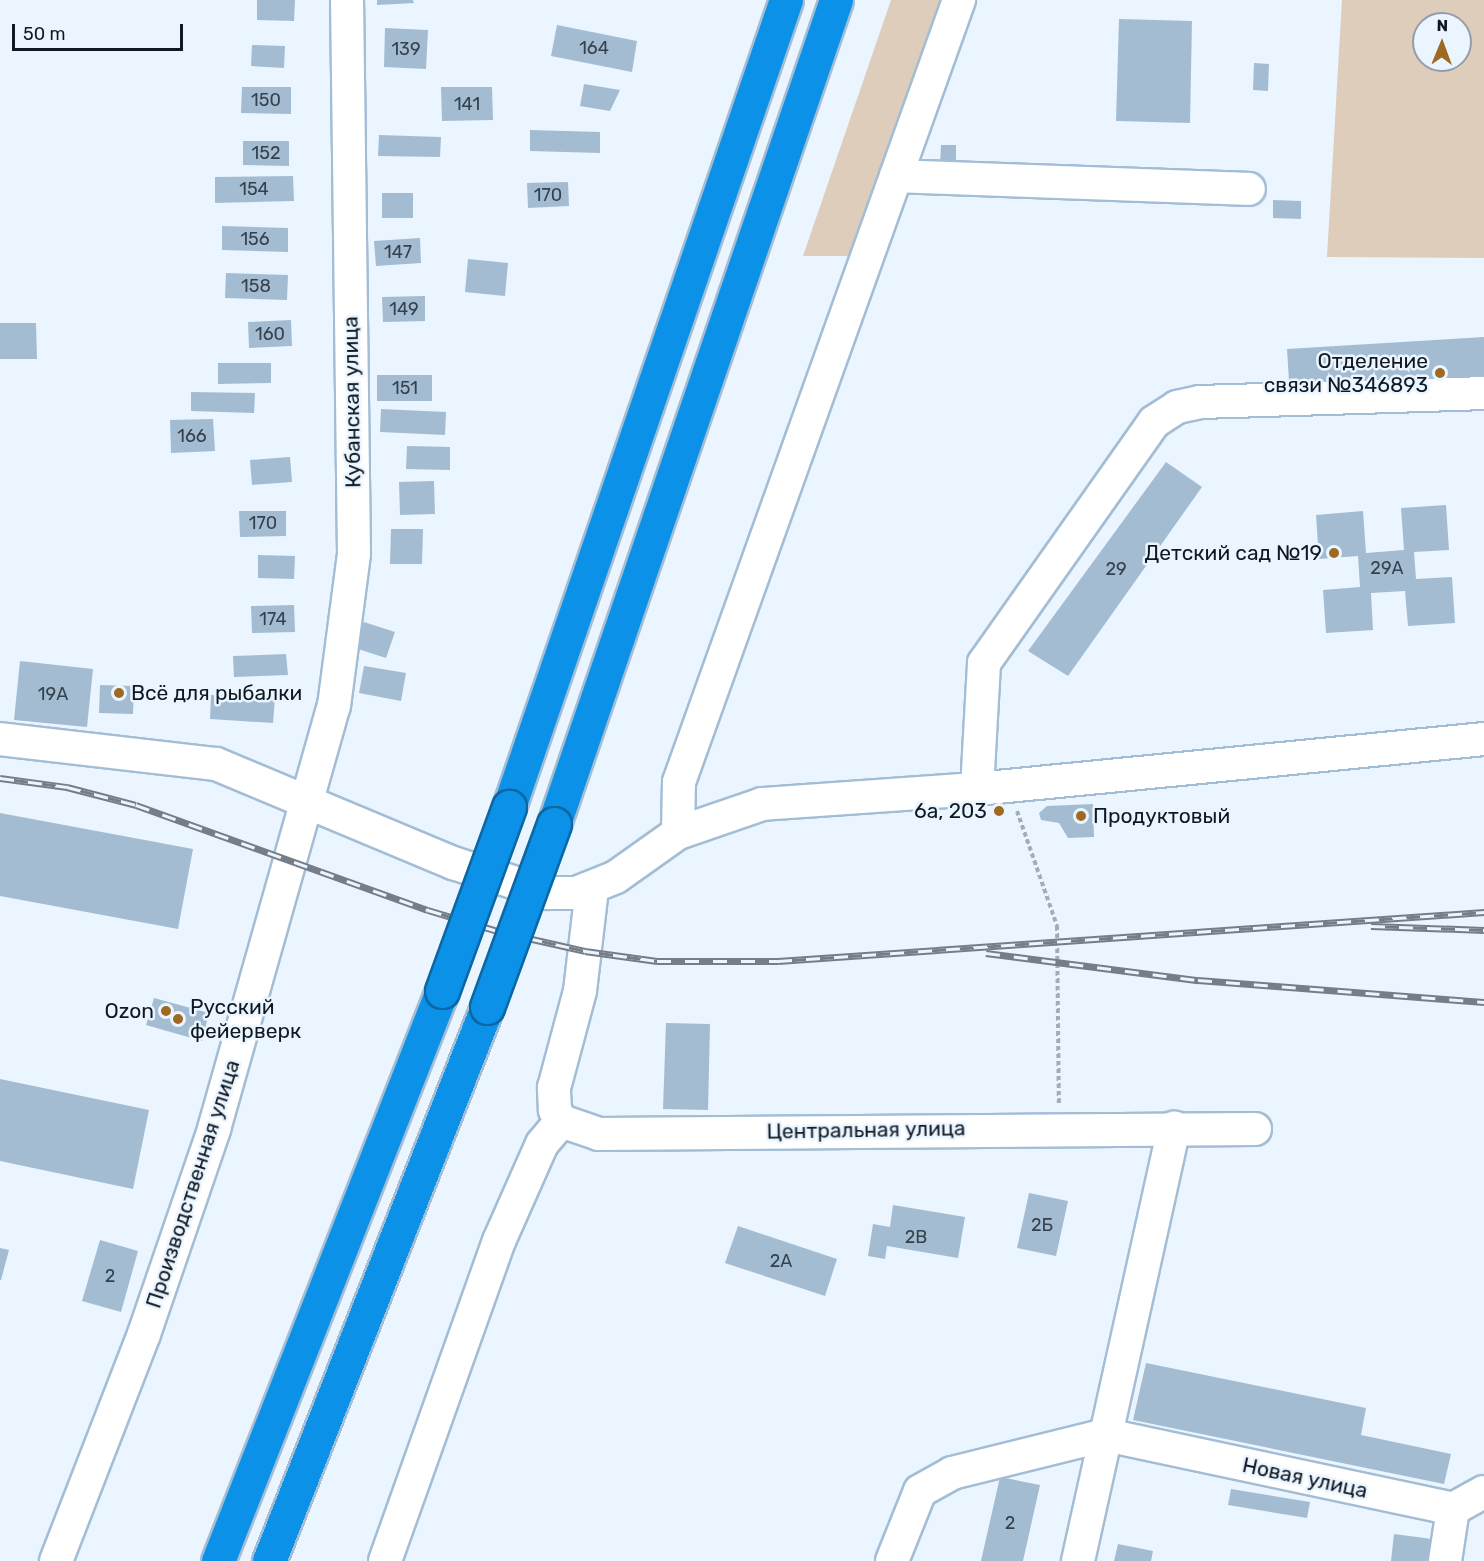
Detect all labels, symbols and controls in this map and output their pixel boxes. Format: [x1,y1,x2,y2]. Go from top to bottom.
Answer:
scale bar [15,12,186,50]
north arrow [1412,12,1472,72]
text: N [1436,16,1448,35]
text: 50 m [23,23,66,45]
house number: 164 [579,37,609,59]
house number: 139 [391,38,421,60]
house number: 150 [251,89,281,111]
house number: 141 [454,93,480,115]
house number: 152 [252,142,280,164]
house number: 154 [239,178,269,200]
house number: 170 [534,184,562,206]
house number: 156 [240,228,270,250]
house number: 147 [384,241,412,263]
house number: 158 [241,275,271,297]
house number: 149 [389,298,419,320]
street label: Кубанская улица [338,316,366,488]
house number: 160 [255,323,285,345]
place label: Отделение связи №346893 [1264,348,1428,398]
marker: Отделение связи №346893 [1433,366,1447,380]
house number: 151 [392,377,418,399]
house number: 166 [177,425,207,447]
house number: 170 [249,512,277,534]
place label: Детский сад №19 [1144,540,1322,566]
marker: Детский сад №19 [1327,546,1341,560]
house number: 29А [1370,557,1404,579]
house number: 29 [1105,558,1127,580]
house number: 174 [259,608,287,630]
place label: Всё для рыбалки [131,680,302,706]
house number: 19А [38,683,68,705]
marker: Всё для рыбалки [112,686,126,700]
place label: 6a, 203 [914,798,987,824]
place label: Продуктовый [1093,803,1230,829]
marker: 6a, 203 [992,804,1006,818]
marker: Продуктовый [1074,809,1088,823]
place label: Русский фейерверк [190,994,301,1044]
place label: Ozon [104,998,154,1024]
marker: Ozon [159,1004,173,1018]
marker: Русский фейерверк [171,1012,185,1026]
street label: Производственная улица [141,1057,245,1311]
street label: Центральная улица [766,1116,966,1144]
house number: 2Б [1031,1214,1053,1236]
house number: 2В [905,1226,927,1248]
house number: 2А [770,1250,792,1272]
house number: 2 [105,1265,115,1287]
street label: Новая улица [1240,1452,1370,1504]
house number: 2 [1005,1512,1015,1534]

